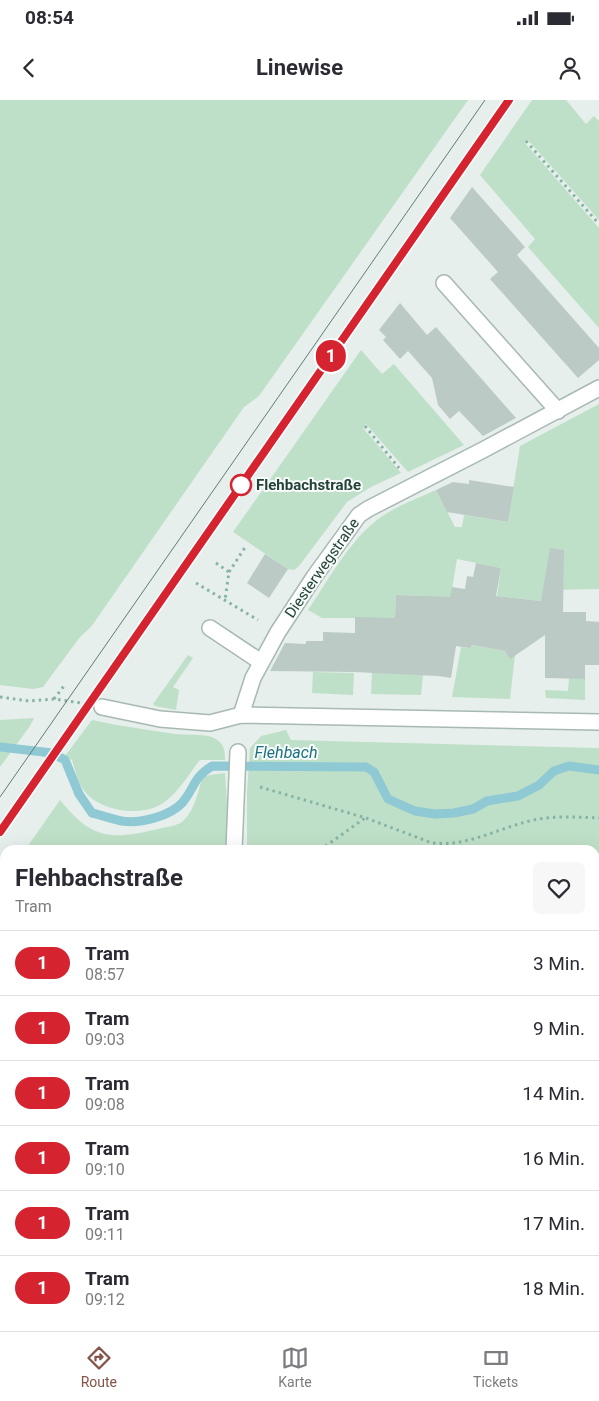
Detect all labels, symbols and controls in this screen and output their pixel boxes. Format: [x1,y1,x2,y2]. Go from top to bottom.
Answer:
text: 08:54 [25,6,74,29]
icon: back [15,54,43,82]
icon: person [556,54,584,82]
text: Linewise [256,55,343,80]
line badge: 1 [315,340,347,372]
text: 1 [326,345,336,366]
marker: Flehbachstraße [230,474,252,496]
place label: Flehbachstraße [256,476,361,494]
street label: Diesterwegstraße [281,515,363,621]
water label: Flehbach [255,743,317,762]
button: heart [533,862,585,914]
text: Flehbachstraße [15,864,183,892]
text: Tram [15,897,52,916]
text: Tram [85,942,129,965]
text: 1 [37,952,48,973]
text: 3 Min. [533,952,585,975]
text: 08:57 [85,965,125,984]
text: Tram [85,1007,129,1030]
text: 1 [37,1017,48,1038]
text: 9 Min. [533,1017,585,1040]
text: 09:03 [85,1030,125,1049]
text: Tram [85,1072,129,1095]
text: 1 [37,1082,48,1103]
text: 14 Min. [522,1082,585,1105]
text: 09:08 [85,1095,125,1114]
text: Tram [85,1137,129,1160]
text: 1 [37,1147,48,1168]
text: 16 Min. [522,1147,585,1170]
text: 09:10 [85,1160,125,1179]
text: Tram [85,1202,129,1225]
text: 1 [37,1212,48,1233]
text: 17 Min. [522,1212,585,1235]
text: 09:11 [85,1225,125,1244]
text: Tram [85,1267,129,1290]
text: 1 [37,1277,48,1298]
text: 18 Min. [522,1277,585,1300]
text: 09:12 [85,1290,125,1309]
tab: Route [81,1344,117,1390]
tab: Karte [278,1344,312,1390]
tab: Tickets [473,1344,518,1390]

